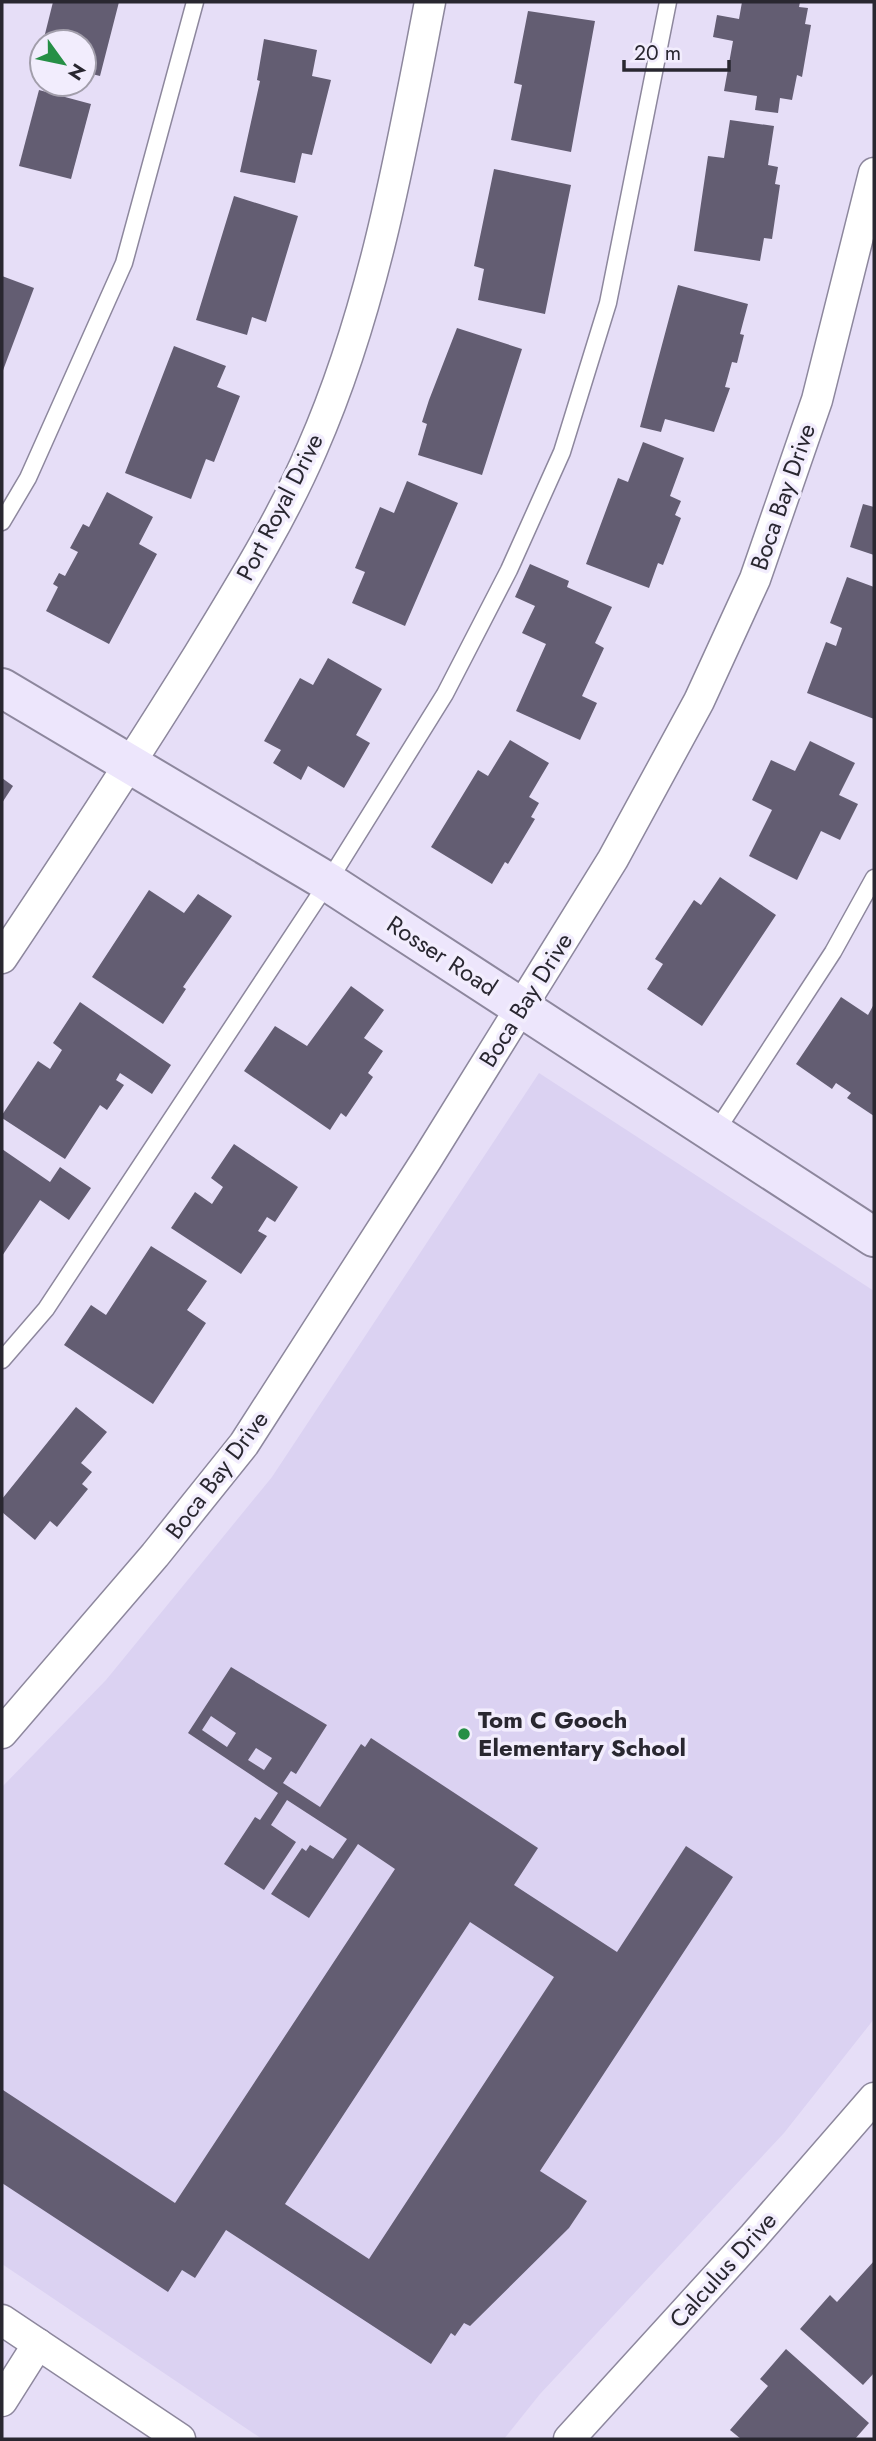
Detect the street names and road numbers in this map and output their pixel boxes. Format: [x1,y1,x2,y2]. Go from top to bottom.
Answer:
street label: Boca Bay Drive [741,419,824,575]
street label: Port Royal Drive [227,427,332,586]
street label: Rosser Road [380,907,504,1004]
street label: Boca Bay Drive [470,926,581,1074]
street label: Boca Bay Drive [157,1403,277,1546]
street label: Calculus Drive [661,2204,784,2336]

